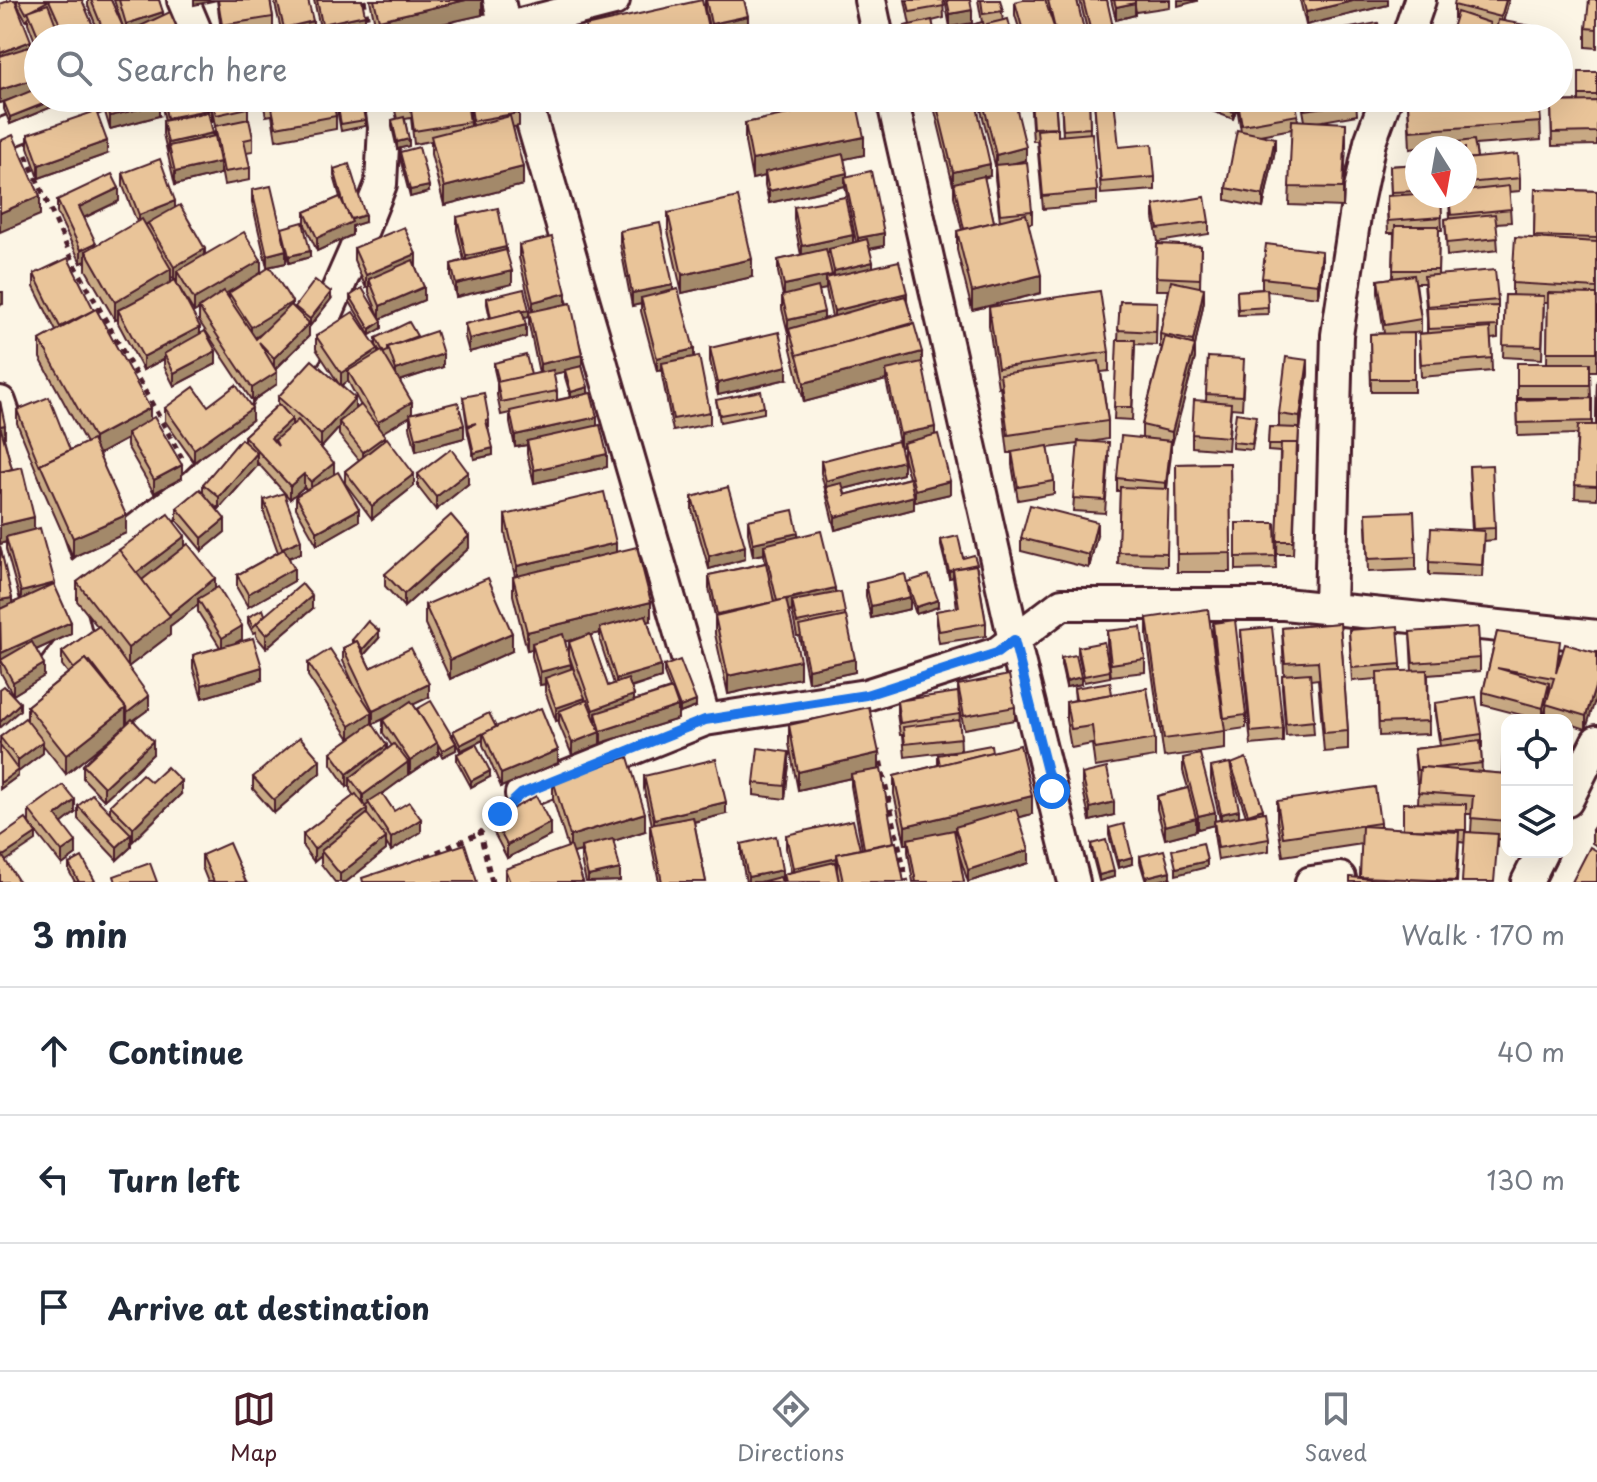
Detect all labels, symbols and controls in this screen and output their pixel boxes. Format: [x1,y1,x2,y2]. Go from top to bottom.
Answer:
search box [24,24,1573,112]
icon: search [52,46,96,90]
text: Search here [116,46,288,91]
north arrow [1405,136,1477,208]
map controls [1501,714,1573,858]
button: locate [1501,714,1573,786]
route start [1034,773,1070,809]
button: layers [1501,786,1573,858]
route end [482,796,518,832]
text: 3 min [32,908,128,960]
text: Walk · 170 m [1401,915,1565,954]
icon: ahead [32,1029,76,1073]
text: Continue [108,1029,243,1074]
text: 40 m [1497,1032,1565,1071]
icon: left [32,1157,76,1201]
text: Turn left [108,1157,240,1202]
text: 130 m [1486,1160,1565,1199]
icon: arrive [32,1285,76,1329]
text: Arrive at destination [108,1285,430,1330]
tab: Map [230,1387,277,1468]
tab: Directions [737,1387,844,1468]
tab: Saved [1304,1387,1367,1468]

